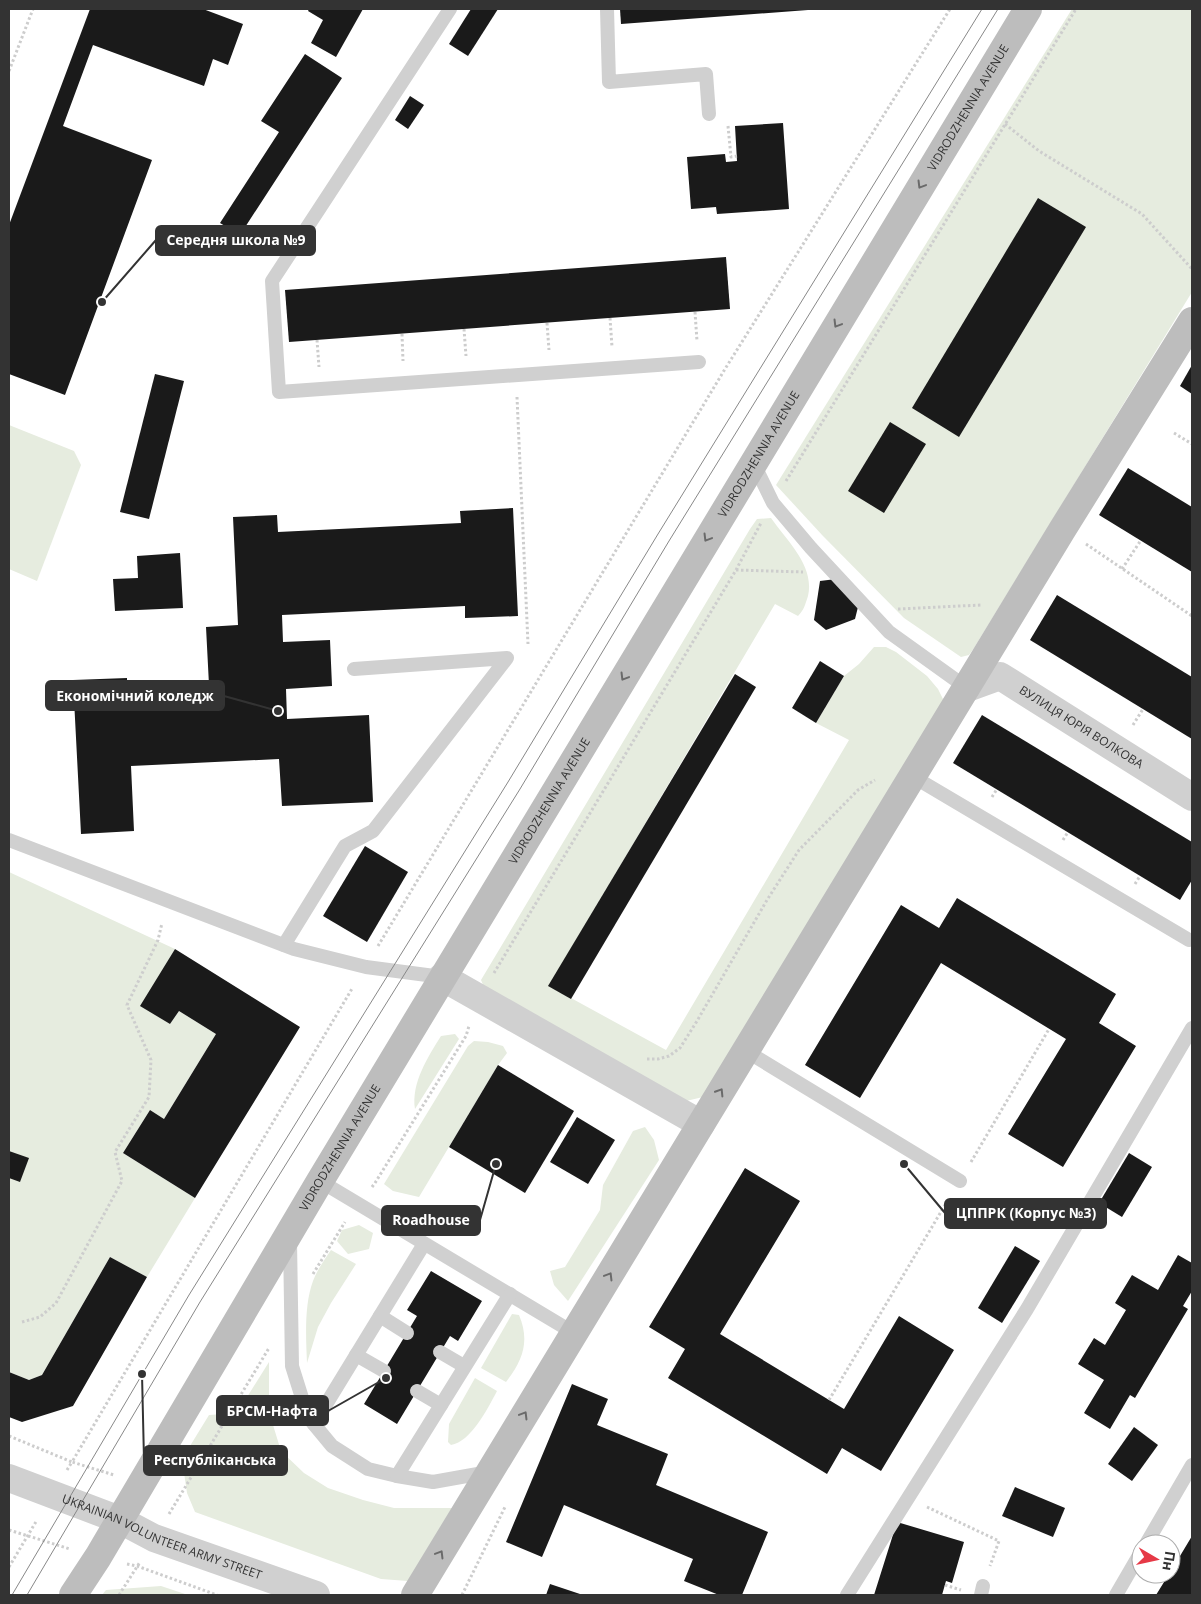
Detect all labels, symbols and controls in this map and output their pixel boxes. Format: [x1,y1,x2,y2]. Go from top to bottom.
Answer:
street label: VIDRODZHENNIA AVENUE [923,41,1013,174]
one-way arrow [918,180,928,189]
callout: Середня школа №9 [156,226,315,255]
text: Середня школа №9 [166,230,306,249]
one-way arrow [833,319,843,328]
street label: VIDRODZHENNIA AVENUE [714,388,803,521]
one-way arrow [704,532,714,541]
one-way arrow [620,672,630,681]
callout: Економічний коледж [46,681,224,710]
street label: ВУЛИЦЯ ЮРІЯ ВОЛКОВА [1016,681,1147,772]
text: Економічний коледж [56,686,215,705]
street label: VIDRODZHENNIA AVENUE [504,734,594,867]
street label: VIDRODZHENNIA AVENUE [295,1081,384,1214]
one-way arrow [714,1088,724,1097]
callout: ЦППРК (Корпус №3) [945,1199,1106,1228]
text: ЦППРК (Корпус №3) [956,1203,1096,1222]
callout: Roadhouse [382,1206,480,1235]
text: Roadhouse [392,1210,470,1229]
one-way arrow [602,1272,612,1281]
callout: БРСМ-Нафта [217,1396,328,1425]
text: БРСМ-Нафта [226,1401,318,1420]
one-way arrow [518,1411,528,1420]
callout: Республіканська [144,1446,287,1475]
text: Республіканська [154,1450,276,1469]
street label: UKRAINIAN VOLUNTEER ARMY STREET [60,1490,265,1583]
north arrow [1131,1534,1181,1584]
one-way arrow [434,1550,444,1559]
text: Пн [1158,1550,1180,1572]

